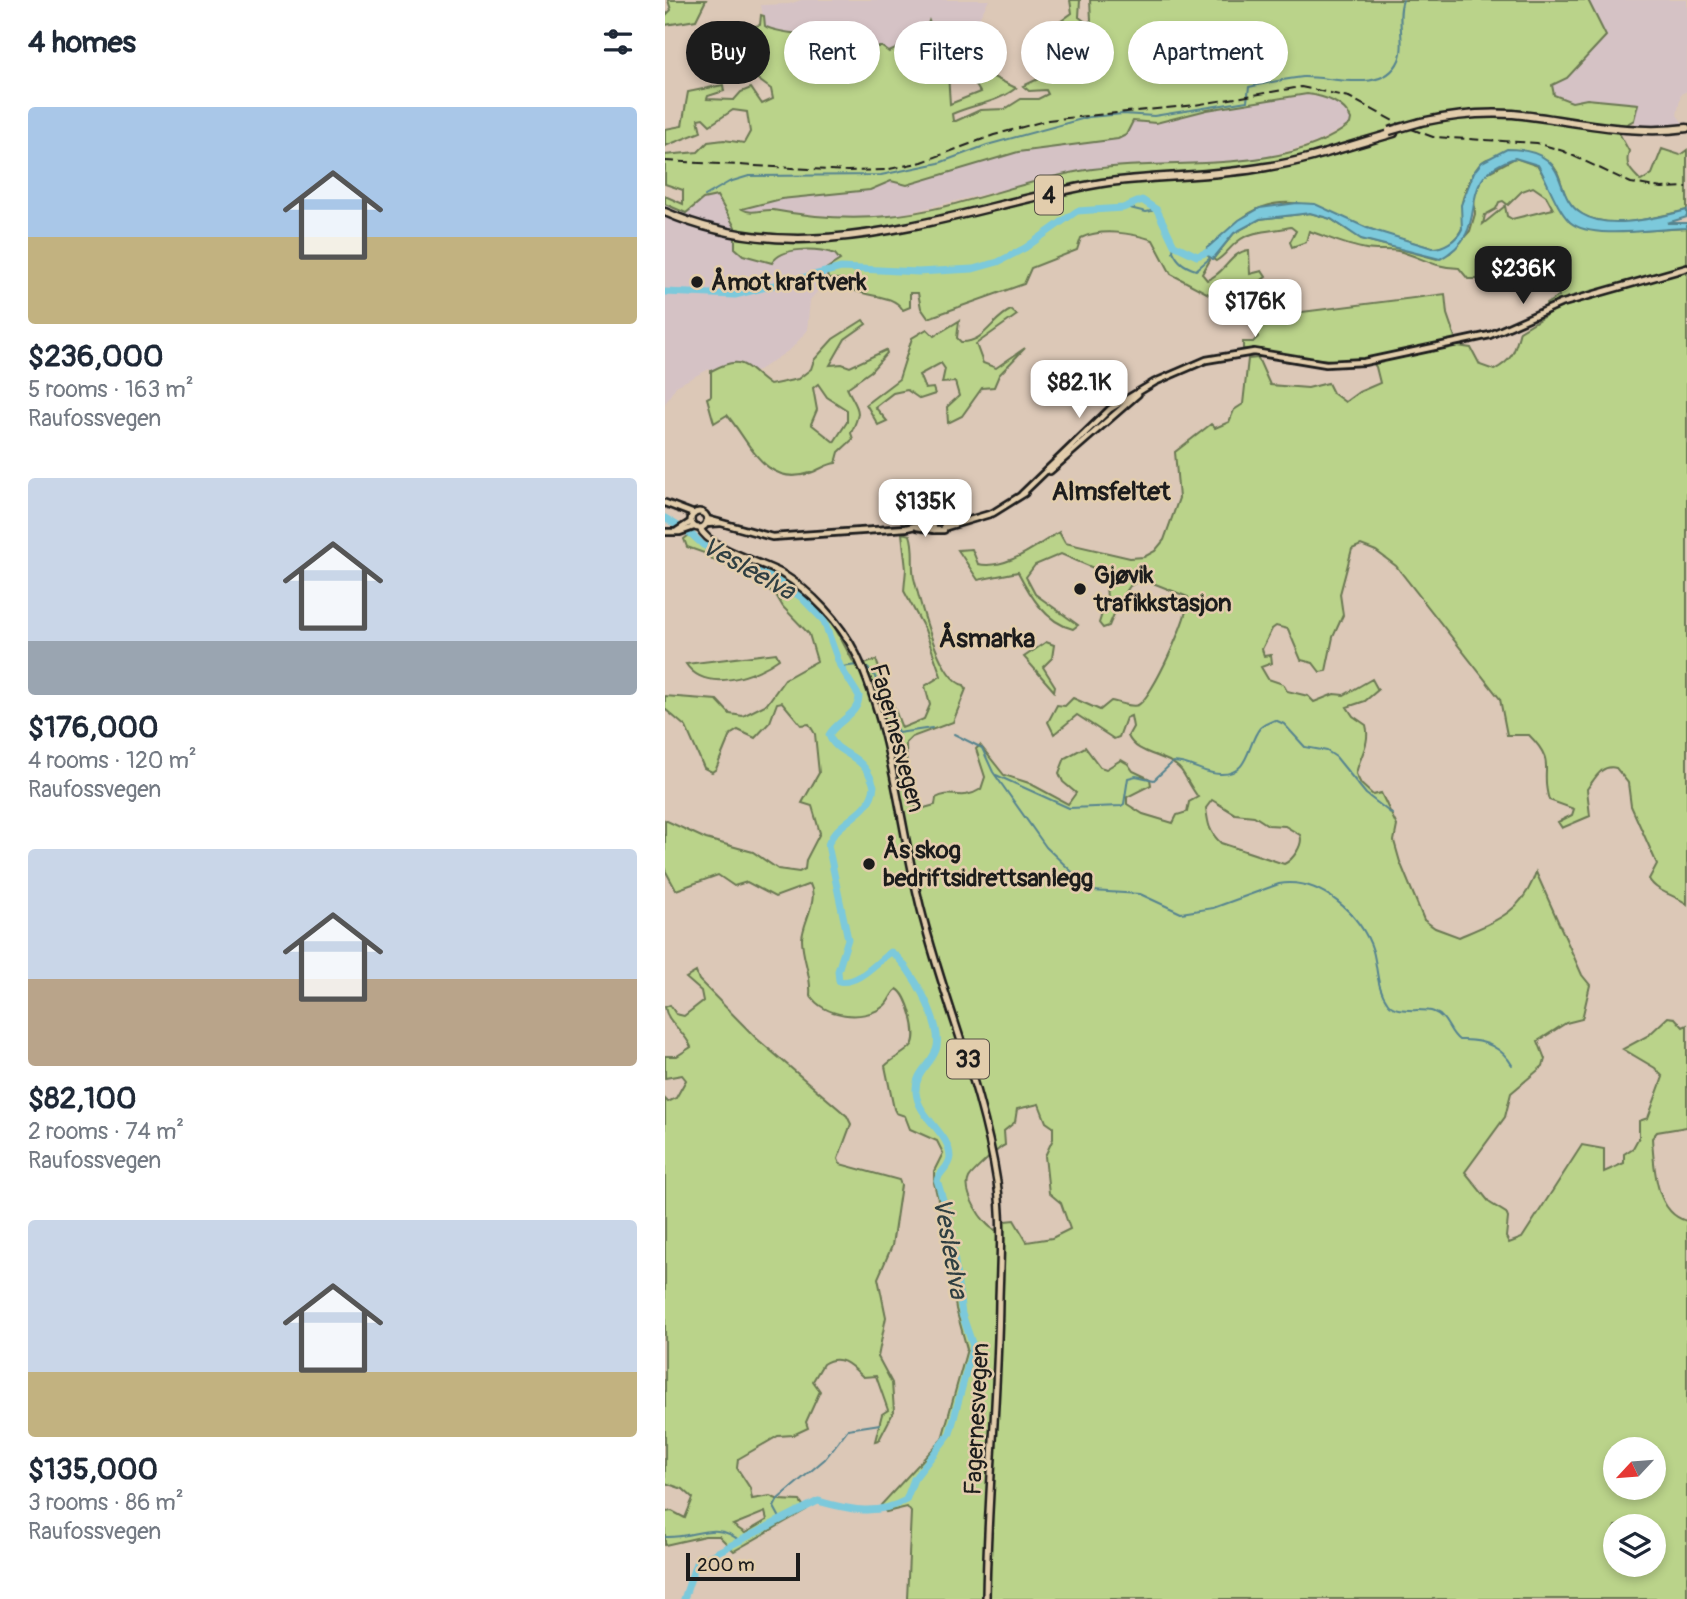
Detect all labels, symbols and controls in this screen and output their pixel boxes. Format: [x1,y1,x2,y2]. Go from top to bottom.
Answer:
chip: Buy [686,21,770,84]
chip: Rent [784,21,880,84]
chip: Filters [894,21,1007,84]
chip: New [1021,21,1114,84]
chip: Apartment [1128,21,1288,84]
icon: filters [599,23,637,61]
text: 4 homes [28,24,136,61]
icon: home [270,152,396,278]
road number: 4 [1035,176,1063,214]
pin: $236K [1474,246,1572,306]
text: $236K [1491,254,1555,283]
place label: Åmot kraftverk [711,267,868,297]
marker: Åmot kraftverk [689,274,705,290]
pin: $176K [1206,280,1304,339]
text: $176K [1225,287,1285,316]
text: $236,000 [28,338,163,375]
pin: $82.1K [1022,360,1136,420]
text: $82.1K [1047,368,1111,397]
text: 5 rooms · 163 m² [28,375,194,404]
text: Raufossvegen [28,404,161,433]
district label: Almsfeltet [1051,476,1171,508]
pin: $135K [876,480,974,539]
text: $135K [895,487,955,516]
icon: home [270,523,396,649]
water label: Vesleelva [696,530,802,609]
place label: Gjøvik trafikkstasjon [1093,561,1231,618]
marker: Gjøvik trafikkstasjon [1072,581,1088,597]
district label: Åsmarka [939,622,1035,655]
street label: Fagernesvegen [863,661,931,815]
text: $176,000 [28,709,158,746]
text: 4 rooms · 120 m² [28,746,197,775]
text: Raufossvegen [28,775,161,804]
place label: Ås skog bedriftsidrettsanlegg [883,835,1093,893]
marker: Ås skog bedriftsidrettsanlegg [861,856,877,872]
icon: home [270,894,396,1020]
road number: 33 [947,1040,989,1078]
text: $82,100 [28,1080,136,1117]
text: 2 rooms · 74 m² [28,1117,184,1146]
text: Raufossvegen [28,1146,161,1175]
water label: Vesleelva [925,1195,975,1303]
icon: home [270,1265,396,1391]
street label: Fagernesvegen [959,1342,995,1496]
north arrow [1603,1437,1666,1500]
map controls [1603,1437,1666,1577]
text: $135,000 [28,1451,158,1488]
text: 3 rooms · 86 m² [28,1488,184,1517]
button: layers [1603,1514,1666,1577]
text: Raufossvegen [28,1517,161,1546]
scale bar [686,1550,800,1582]
text: 200 m [697,1553,755,1577]

